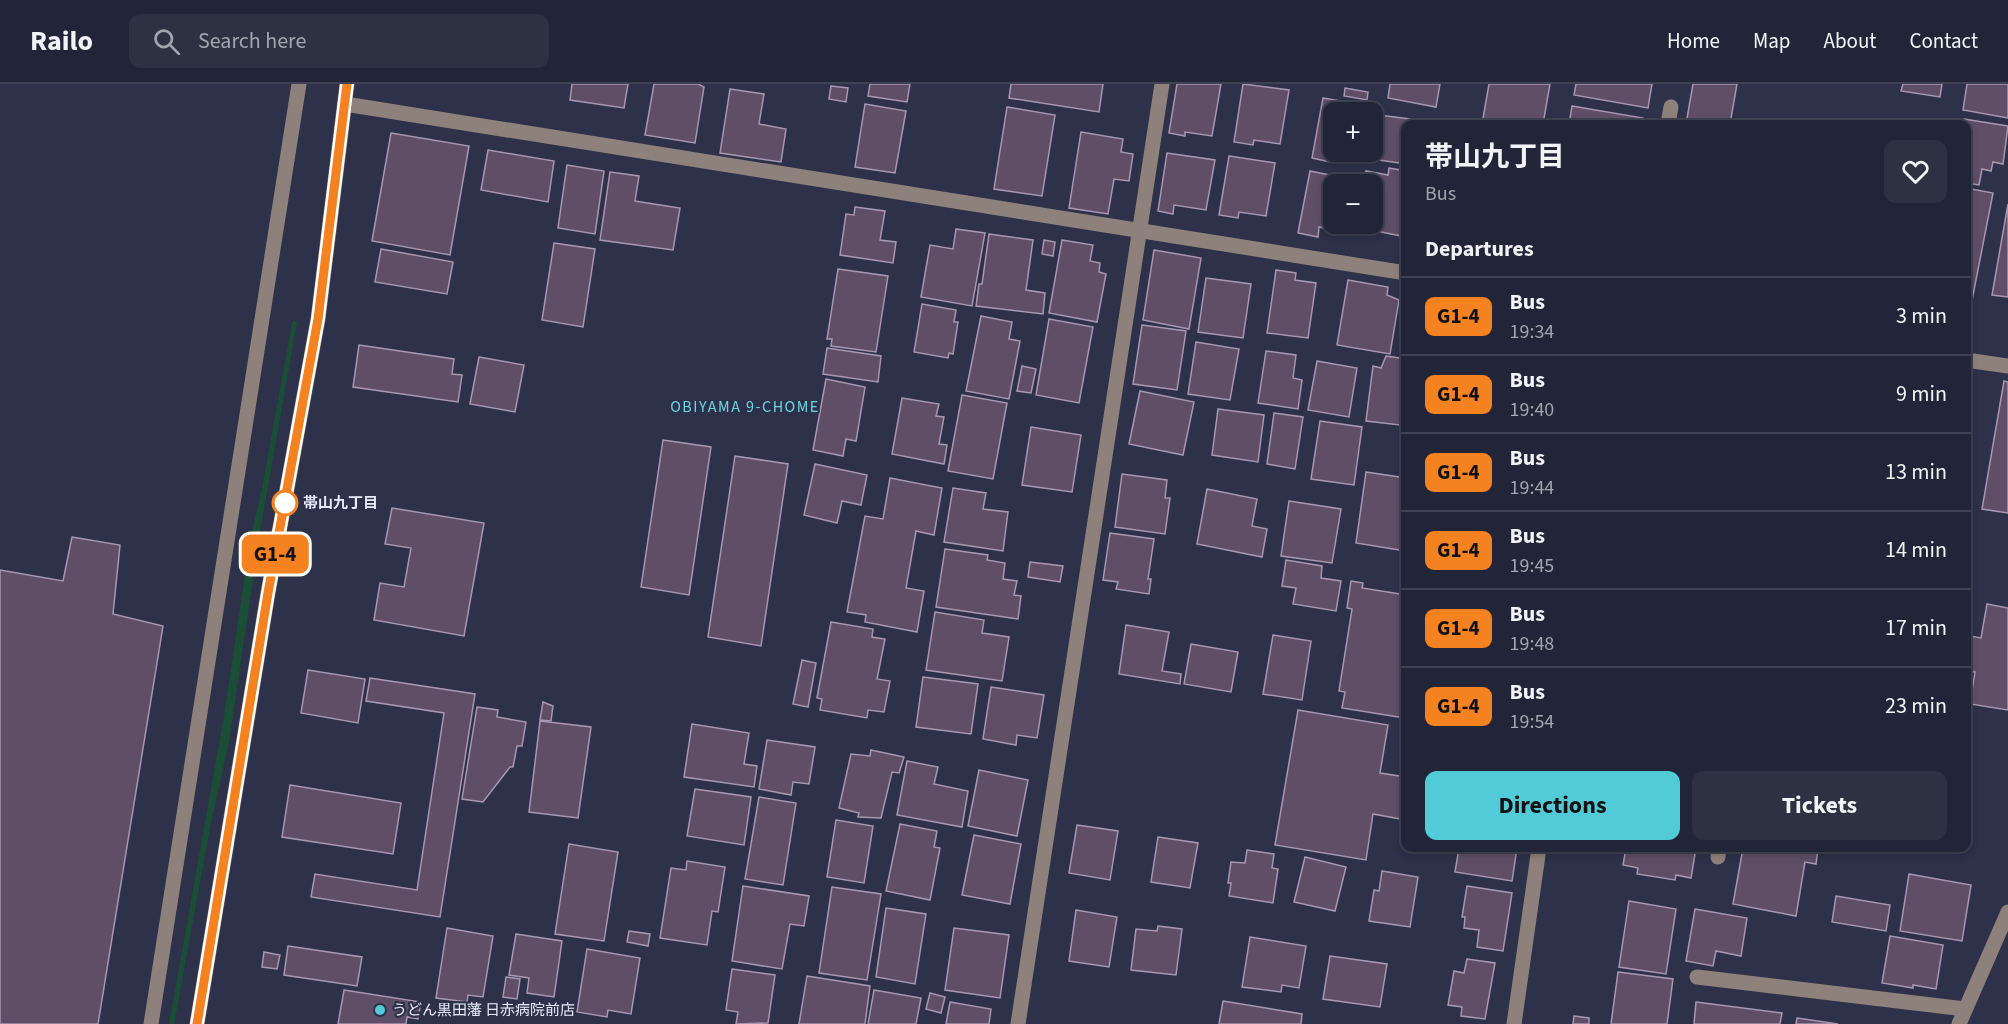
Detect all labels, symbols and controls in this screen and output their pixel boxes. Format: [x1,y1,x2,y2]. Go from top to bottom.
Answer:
search box [129,14,549,68]
text: Railo [30,21,93,61]
icon: search [150,25,183,58]
text: Search here [198,25,306,57]
text: Home [1667,26,1720,56]
text: Map [1753,26,1791,56]
text: About [1824,26,1876,56]
text: Contact [1909,26,1978,56]
map controls [1323,102,1383,234]
button: + [1323,102,1383,162]
text: 帯山九丁目 [1425,137,1565,177]
button: heart [1884,140,1947,203]
button: − [1323,174,1383,234]
text: Bus [1425,180,1456,208]
text: Departures [1425,233,1534,265]
text: Bus [1510,286,1545,318]
text: 3 min [1896,300,1947,332]
text: G1-4 [1437,301,1480,331]
text: 19:34 [1510,318,1554,346]
text: Bus [1510,364,1545,396]
text: 9 min [1896,378,1947,410]
text: G1-4 [1437,379,1480,409]
district label: OBIYAMA 9-CHOME [670,396,820,418]
text: 19:40 [1510,396,1554,424]
text: Bus [1510,442,1545,474]
text: 13 min [1885,456,1947,488]
text: G1-4 [1437,457,1480,487]
text: 19:44 [1510,474,1554,502]
marker: 帯山九丁目 [272,490,298,516]
place label: 帯山九丁目 [303,493,378,514]
text: Bus [1510,520,1545,552]
line badge: G1-4 [233,534,317,574]
text: 14 min [1885,534,1947,566]
text: G1-4 [1437,535,1480,565]
text: G1-4 [254,539,296,569]
text: 19:45 [1510,552,1554,580]
text: Bus [1510,598,1545,630]
text: 17 min [1885,612,1947,644]
text: G1-4 [1437,613,1480,643]
text: 19:48 [1510,630,1554,658]
text: Bus [1510,676,1545,708]
text: 23 min [1885,690,1947,722]
text: G1-4 [1437,691,1480,721]
text: 19:54 [1510,708,1554,736]
button: Directions [1425,771,1680,840]
button: Tickets [1692,771,1947,840]
place label: うどん黒田藩 日赤病院前店 [392,1000,575,1021]
marker: うどん黒田藩 日赤病院前店 [373,1003,387,1017]

